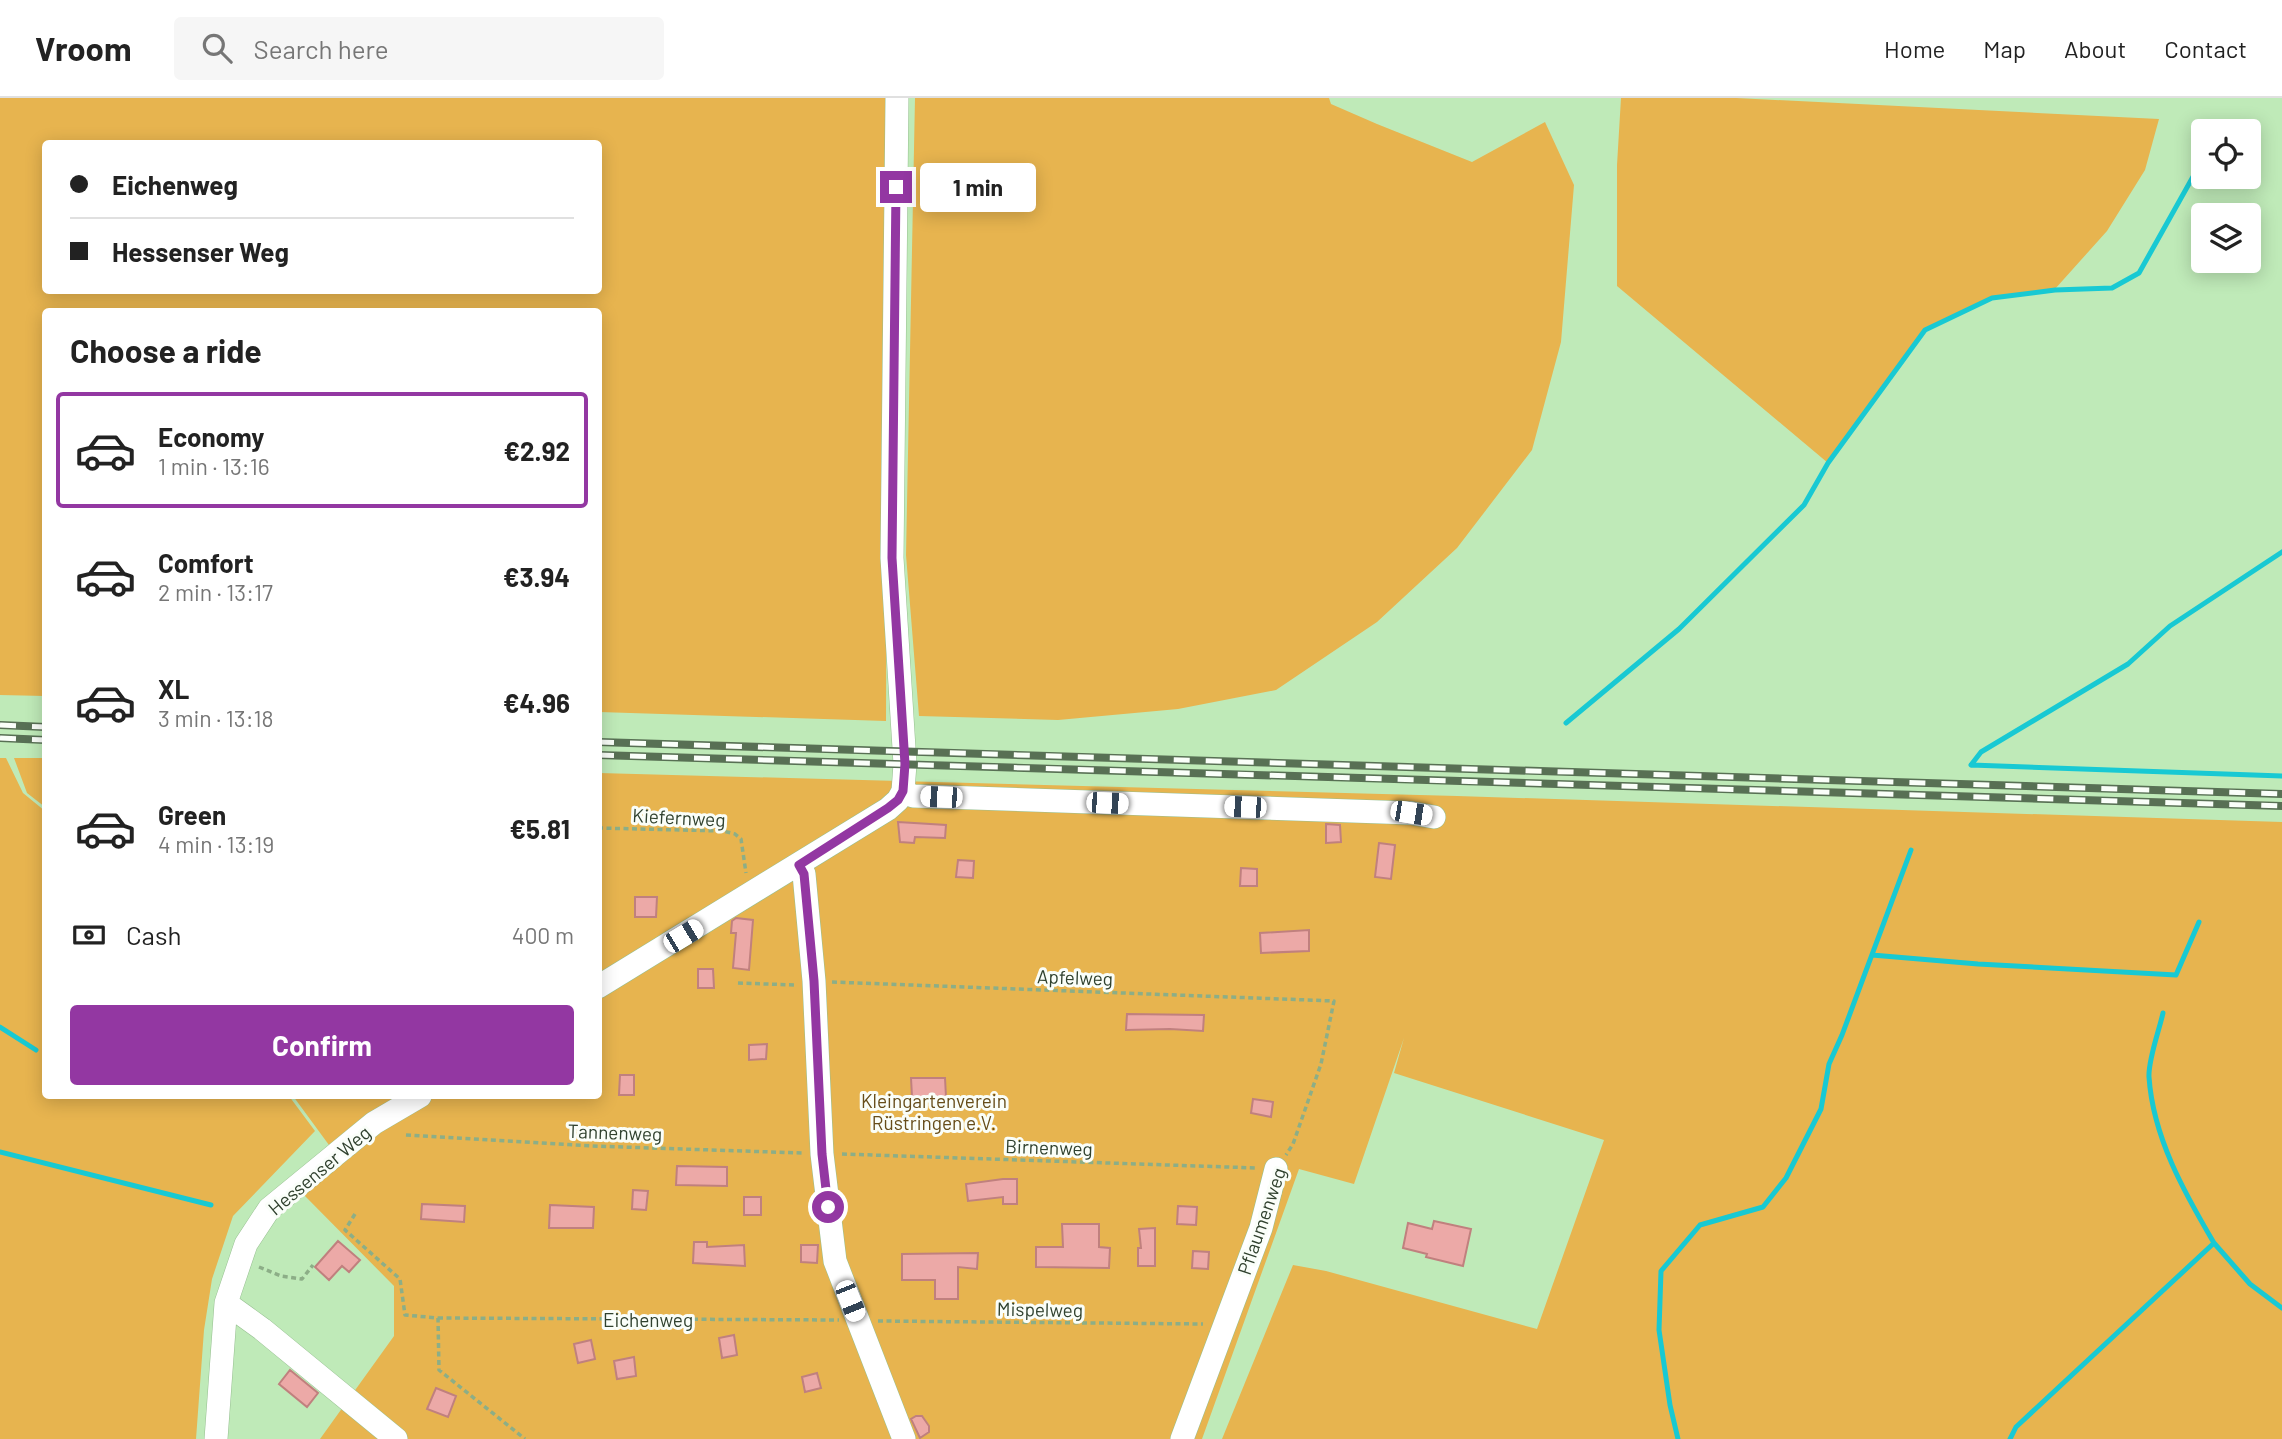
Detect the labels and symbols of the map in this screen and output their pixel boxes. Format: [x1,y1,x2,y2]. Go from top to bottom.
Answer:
callout: 1 min [920,162,1036,212]
route end [880,171,912,203]
car [920,786,963,808]
car [1086,792,1129,814]
car [1224,796,1267,818]
car [1389,799,1434,827]
street label: Kiefernweg [632,803,726,831]
car [660,916,707,956]
street label: Apfelweg [1037,964,1113,990]
park label: Kleingartenverein Rüstringen e.V. [861,1089,1007,1134]
street label: Tannenweg [567,1119,663,1145]
street label: Hessenser Weg [263,1120,375,1220]
street label: Birnenweg [1005,1134,1093,1160]
street label: Pflaumenweg [1232,1164,1290,1278]
route start [812,1191,844,1223]
car [833,1278,868,1324]
street label: Mispelweg [997,1297,1083,1321]
street label: Eichenweg [603,1308,693,1331]

